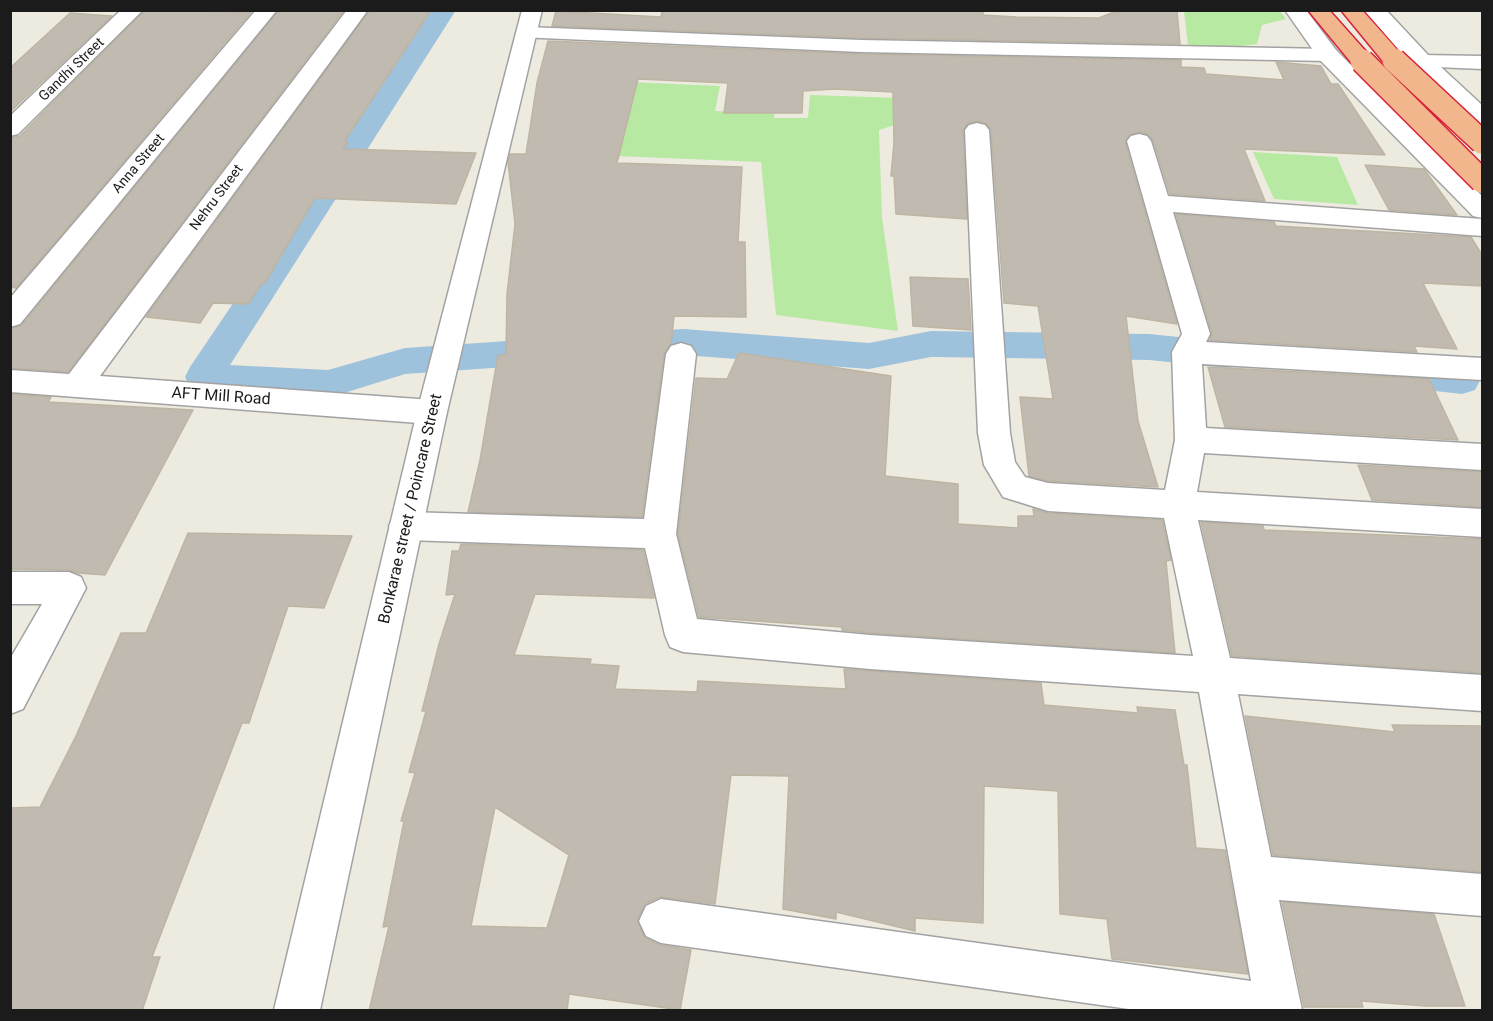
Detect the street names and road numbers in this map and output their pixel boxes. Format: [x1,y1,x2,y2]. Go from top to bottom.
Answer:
street label: Gandhi Street [36,35,108,105]
street label: Anna Street [109,131,169,197]
street label: Nehru Street [187,162,247,234]
street label: AFT Mill Road [171,384,271,410]
street label: Bonkarae street / Poincare Street [375,392,447,626]

